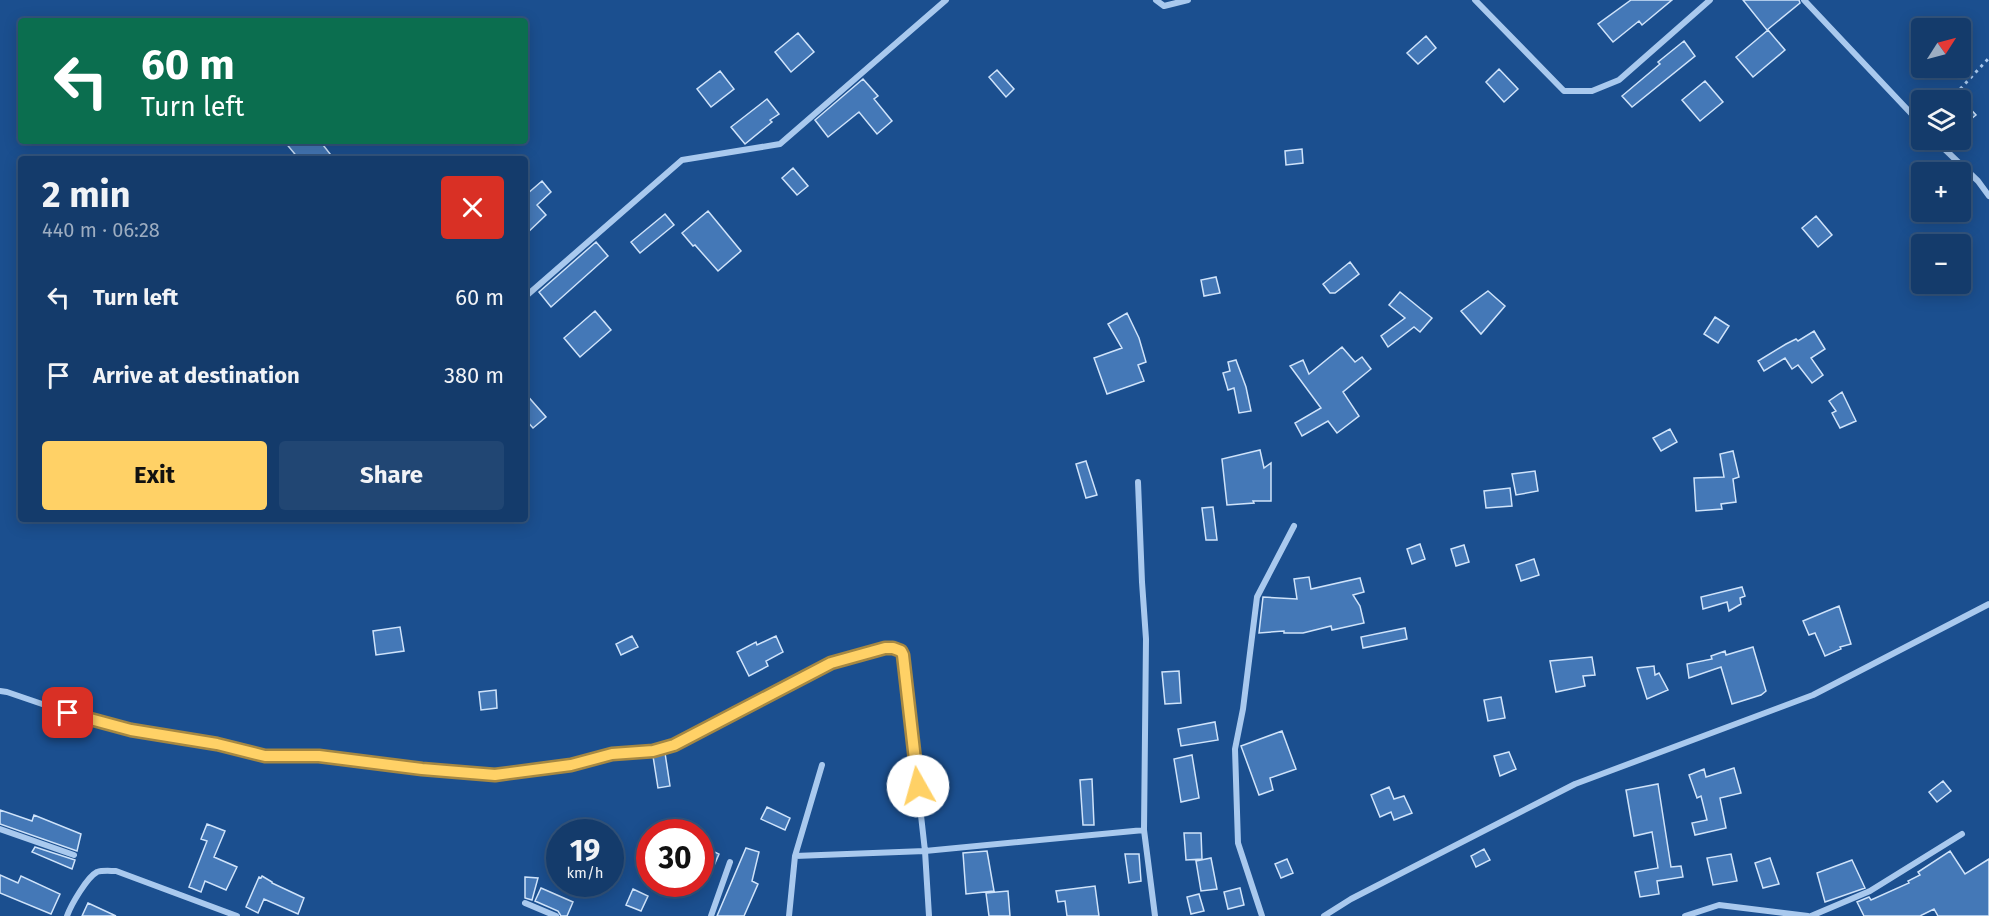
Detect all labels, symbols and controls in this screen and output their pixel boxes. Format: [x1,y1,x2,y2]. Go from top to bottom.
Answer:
north arrow [1911,18,1971,78]
map controls [1911,18,1971,294]
text: 60 m [141,40,235,90]
icon: left [42,42,120,120]
button: layers [1911,90,1971,150]
text: Turn left [141,91,244,123]
button: + [1911,162,1971,222]
text: 2 min [42,173,131,217]
button: close [441,176,504,239]
text: 440 m · 06:28 [42,218,160,242]
button: − [1911,234,1971,294]
icon: left [42,281,75,314]
text: Turn left [93,284,178,311]
text: 60 m [455,284,504,311]
icon: arrive [42,359,75,392]
text: Arrive at destination [93,362,300,389]
text: 380 m [444,362,504,389]
button: Exit [42,441,267,510]
button: Share [279,441,504,510]
pin [42,687,93,738]
icon: arrive [51,696,84,729]
position arrow [886,754,950,818]
speed limit sign: 30 [636,819,714,897]
text: 19 [570,833,600,869]
text: km/h [566,864,604,882]

